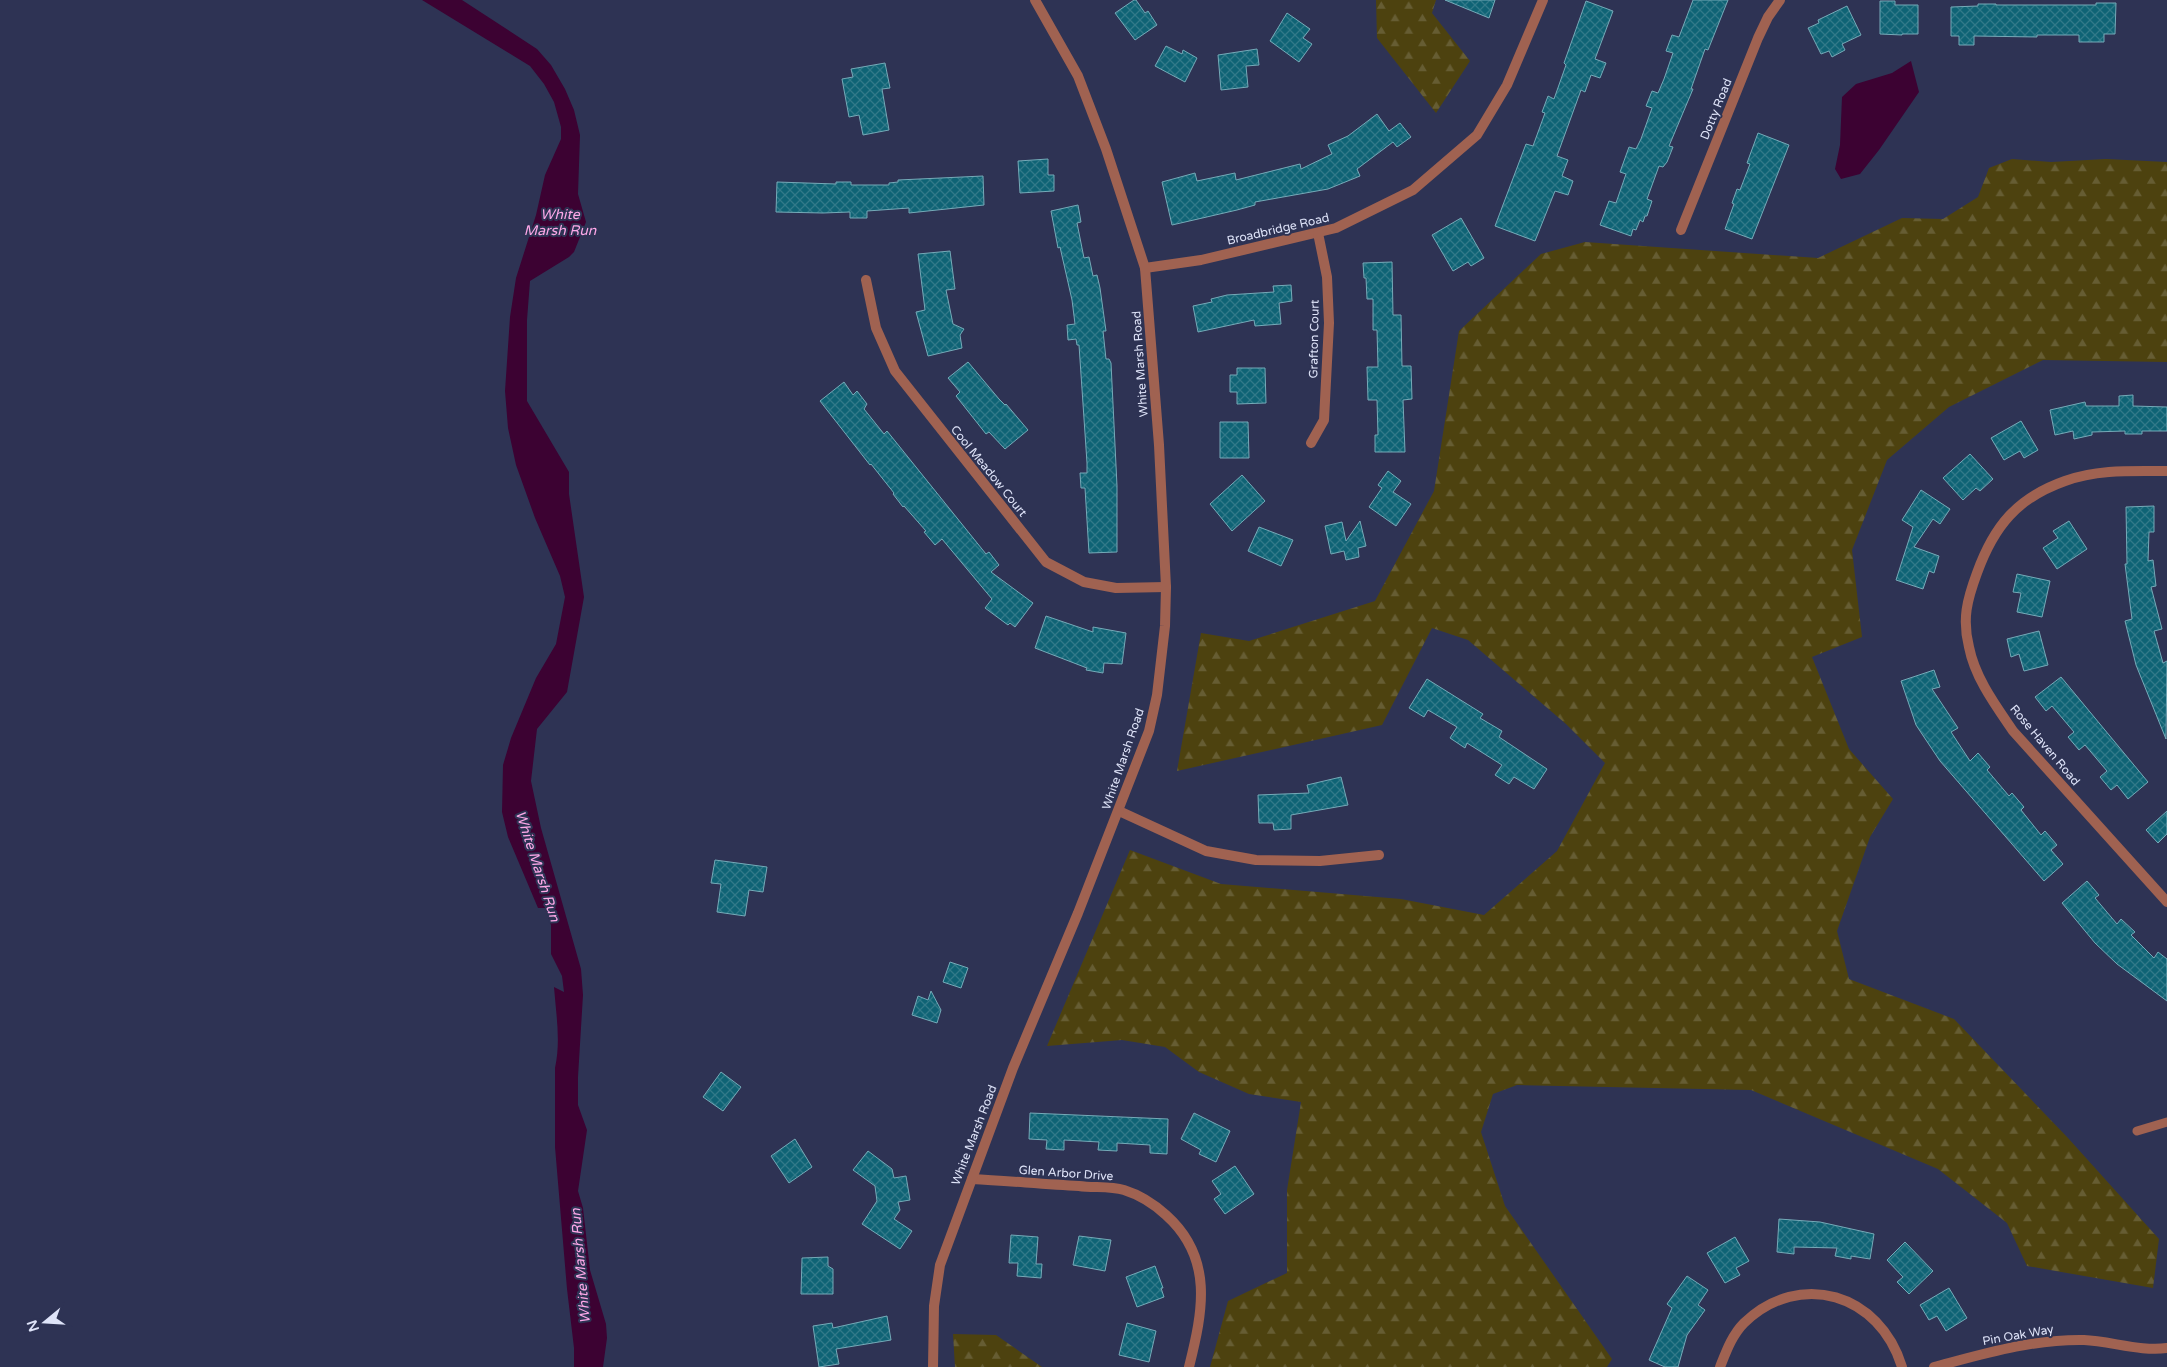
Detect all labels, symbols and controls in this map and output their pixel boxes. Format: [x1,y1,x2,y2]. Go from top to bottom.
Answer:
street label: Dotty Road [1697,76,1735,142]
water label: White Marsh Run [524,206,597,239]
street label: Broadbridge Road [1225,210,1331,248]
street label: Grafton Court [1306,299,1322,379]
street label: White Marsh Road [1129,311,1151,417]
street label: Cool Meadow Court [948,423,1030,520]
street label: Rose Haven Road [2007,702,2083,788]
street label: White Marsh Road [1099,707,1147,811]
water label: White Marsh Run [512,809,564,924]
street label: White Marsh Road [948,1083,1000,1187]
street label: Glen Arbor Drive [1018,1163,1114,1183]
water label: White Marsh Run [567,1207,594,1324]
north arrow [20,1297,70,1347]
text: N [23,1318,43,1334]
street label: Pin Oak Way [1981,1322,2055,1348]

